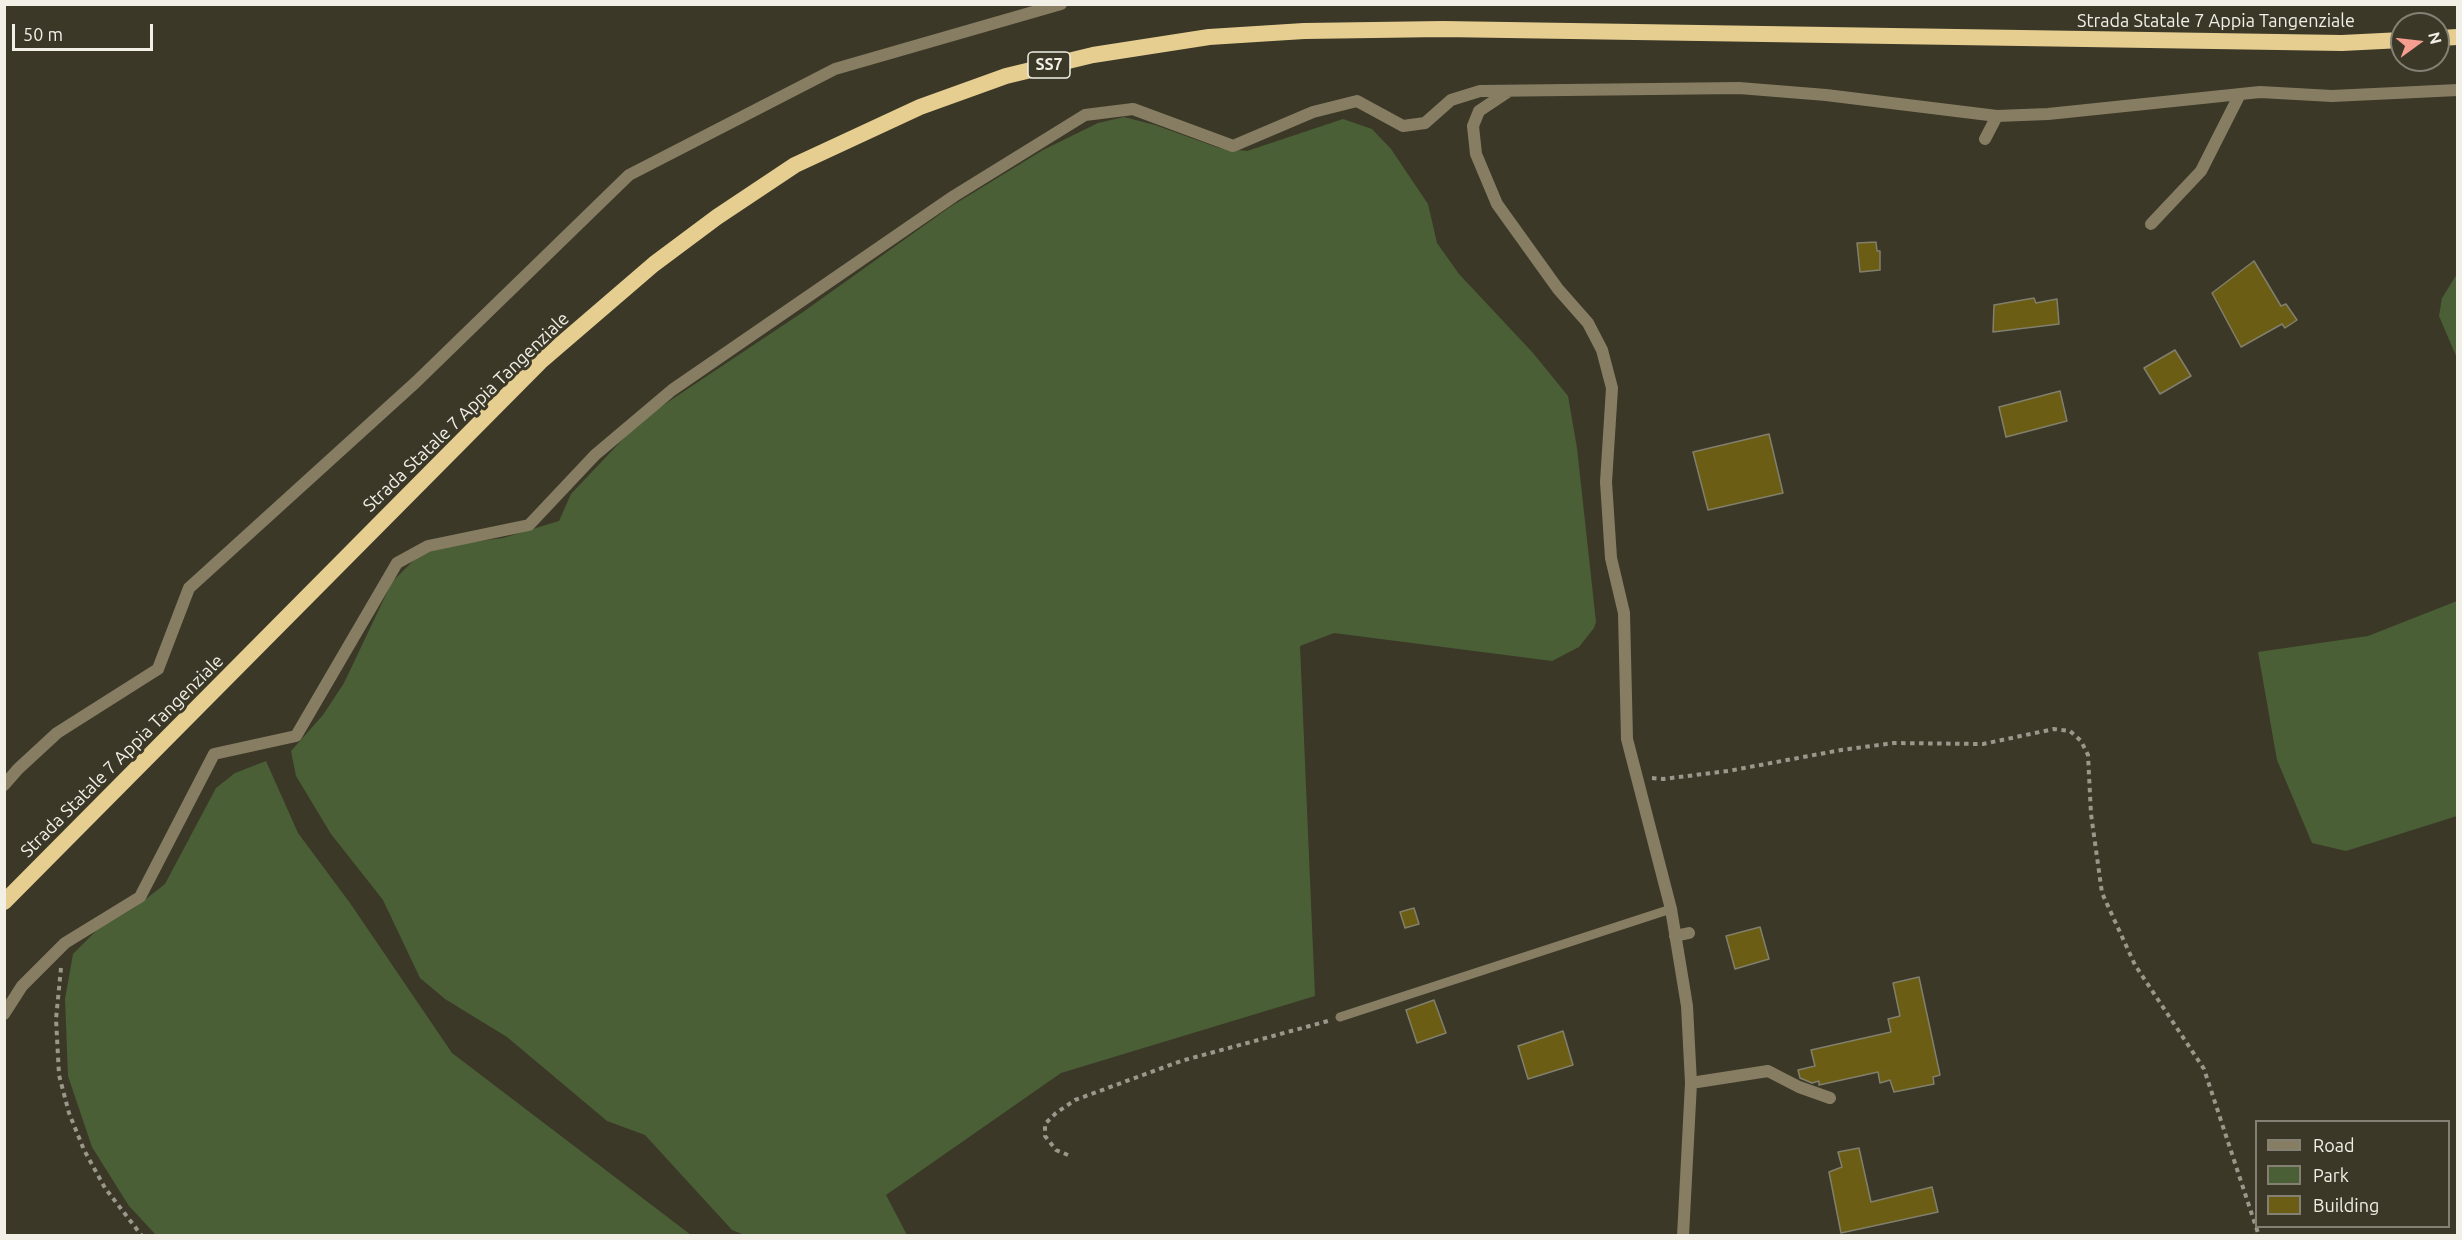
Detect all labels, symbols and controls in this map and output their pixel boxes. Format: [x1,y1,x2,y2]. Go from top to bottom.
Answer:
street label: Strada Statale 7 Appia Tangenziale [2077,10,2355,32]
scale bar [15,12,156,50]
north arrow [2390,12,2450,72]
text: 50 m [23,24,63,44]
text: N [2425,30,2446,46]
road number: SS7 [1028,52,1070,78]
street label: Strada Statale 7 Appia Tangenziale [359,308,573,516]
street label: Strada Statale 7 Appia Tangenziale [16,650,228,862]
legend [2255,1120,2450,1228]
text: Road [2313,1135,2355,1155]
text: Park [2313,1165,2349,1185]
text: Building [2313,1195,2379,1215]

